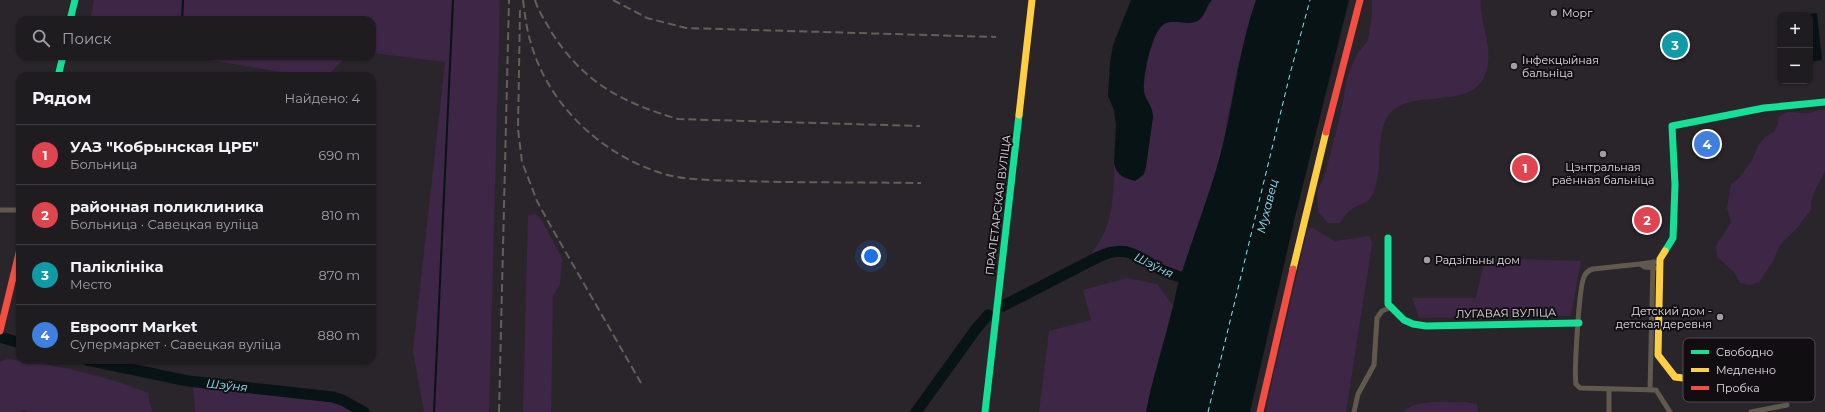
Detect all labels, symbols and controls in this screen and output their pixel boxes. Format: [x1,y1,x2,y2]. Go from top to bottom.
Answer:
place label: Морг [1562,6,1593,20]
marker: Морг [1549,8,1559,18]
map controls [1777,12,1813,84]
button: + [1777,12,1813,48]
search box [16,16,376,60]
icon: search [30,27,52,49]
text: Поиск [62,29,111,48]
pin: 3 [1662,30,1688,60]
button: − [1777,48,1813,84]
place label: Інфекцыйная бальніца [1522,53,1599,80]
marker: Інфекцыйная бальніца [1509,61,1519,71]
text: Рядом [32,88,91,108]
text: Найдено: 4 [285,90,360,106]
pin: 4 [1694,129,1720,159]
street label: ПРАЛЕТАРСКАЯ ВУЛІЦА [982,133,1014,276]
text: УАЗ "Кобрынская ЦРБ" [70,137,259,156]
text: 1 [42,147,48,163]
text: 690 m [318,147,360,163]
marker: Цэнтральная раённая бальніца [1598,149,1608,159]
pin: 1 [1512,153,1538,183]
text: Больница [70,156,137,172]
place label: Цэнтральная раённая бальніца [1552,160,1654,187]
water label: Мухавец [1253,177,1281,235]
text: районная поликлиника [70,197,264,216]
pin: 2 [1634,205,1660,235]
text: 2 [41,207,49,223]
text: 810 m [321,207,360,223]
text: Больница · Савецкая вуліца [70,216,258,232]
your location [861,246,881,266]
water label: Шэўня [1132,249,1176,281]
place label: Радзільны дом [1435,253,1520,267]
marker: Радзільны дом [1422,255,1432,265]
text: Паліклініка [70,257,164,276]
text: 3 [41,267,49,283]
text: 870 m [319,267,360,283]
text: Место [70,276,112,292]
place label: Детский дом - детская деревня [1616,304,1712,331]
street label: ЛУГАВАЯ ВУЛІЦА [1456,305,1557,321]
marker: Детский дом - детская деревня [1715,312,1725,322]
text: Евроопт Market [70,317,197,336]
text: 4 [41,327,49,343]
text: 880 m [318,327,360,343]
text: Супермаркет · Савецкая вуліца [70,336,281,352]
legend [1683,338,1815,402]
text: Свободно [1716,345,1773,359]
text: Медленно [1716,363,1776,377]
water label: Шэўня [205,375,249,395]
text: Пробка [1716,381,1760,395]

